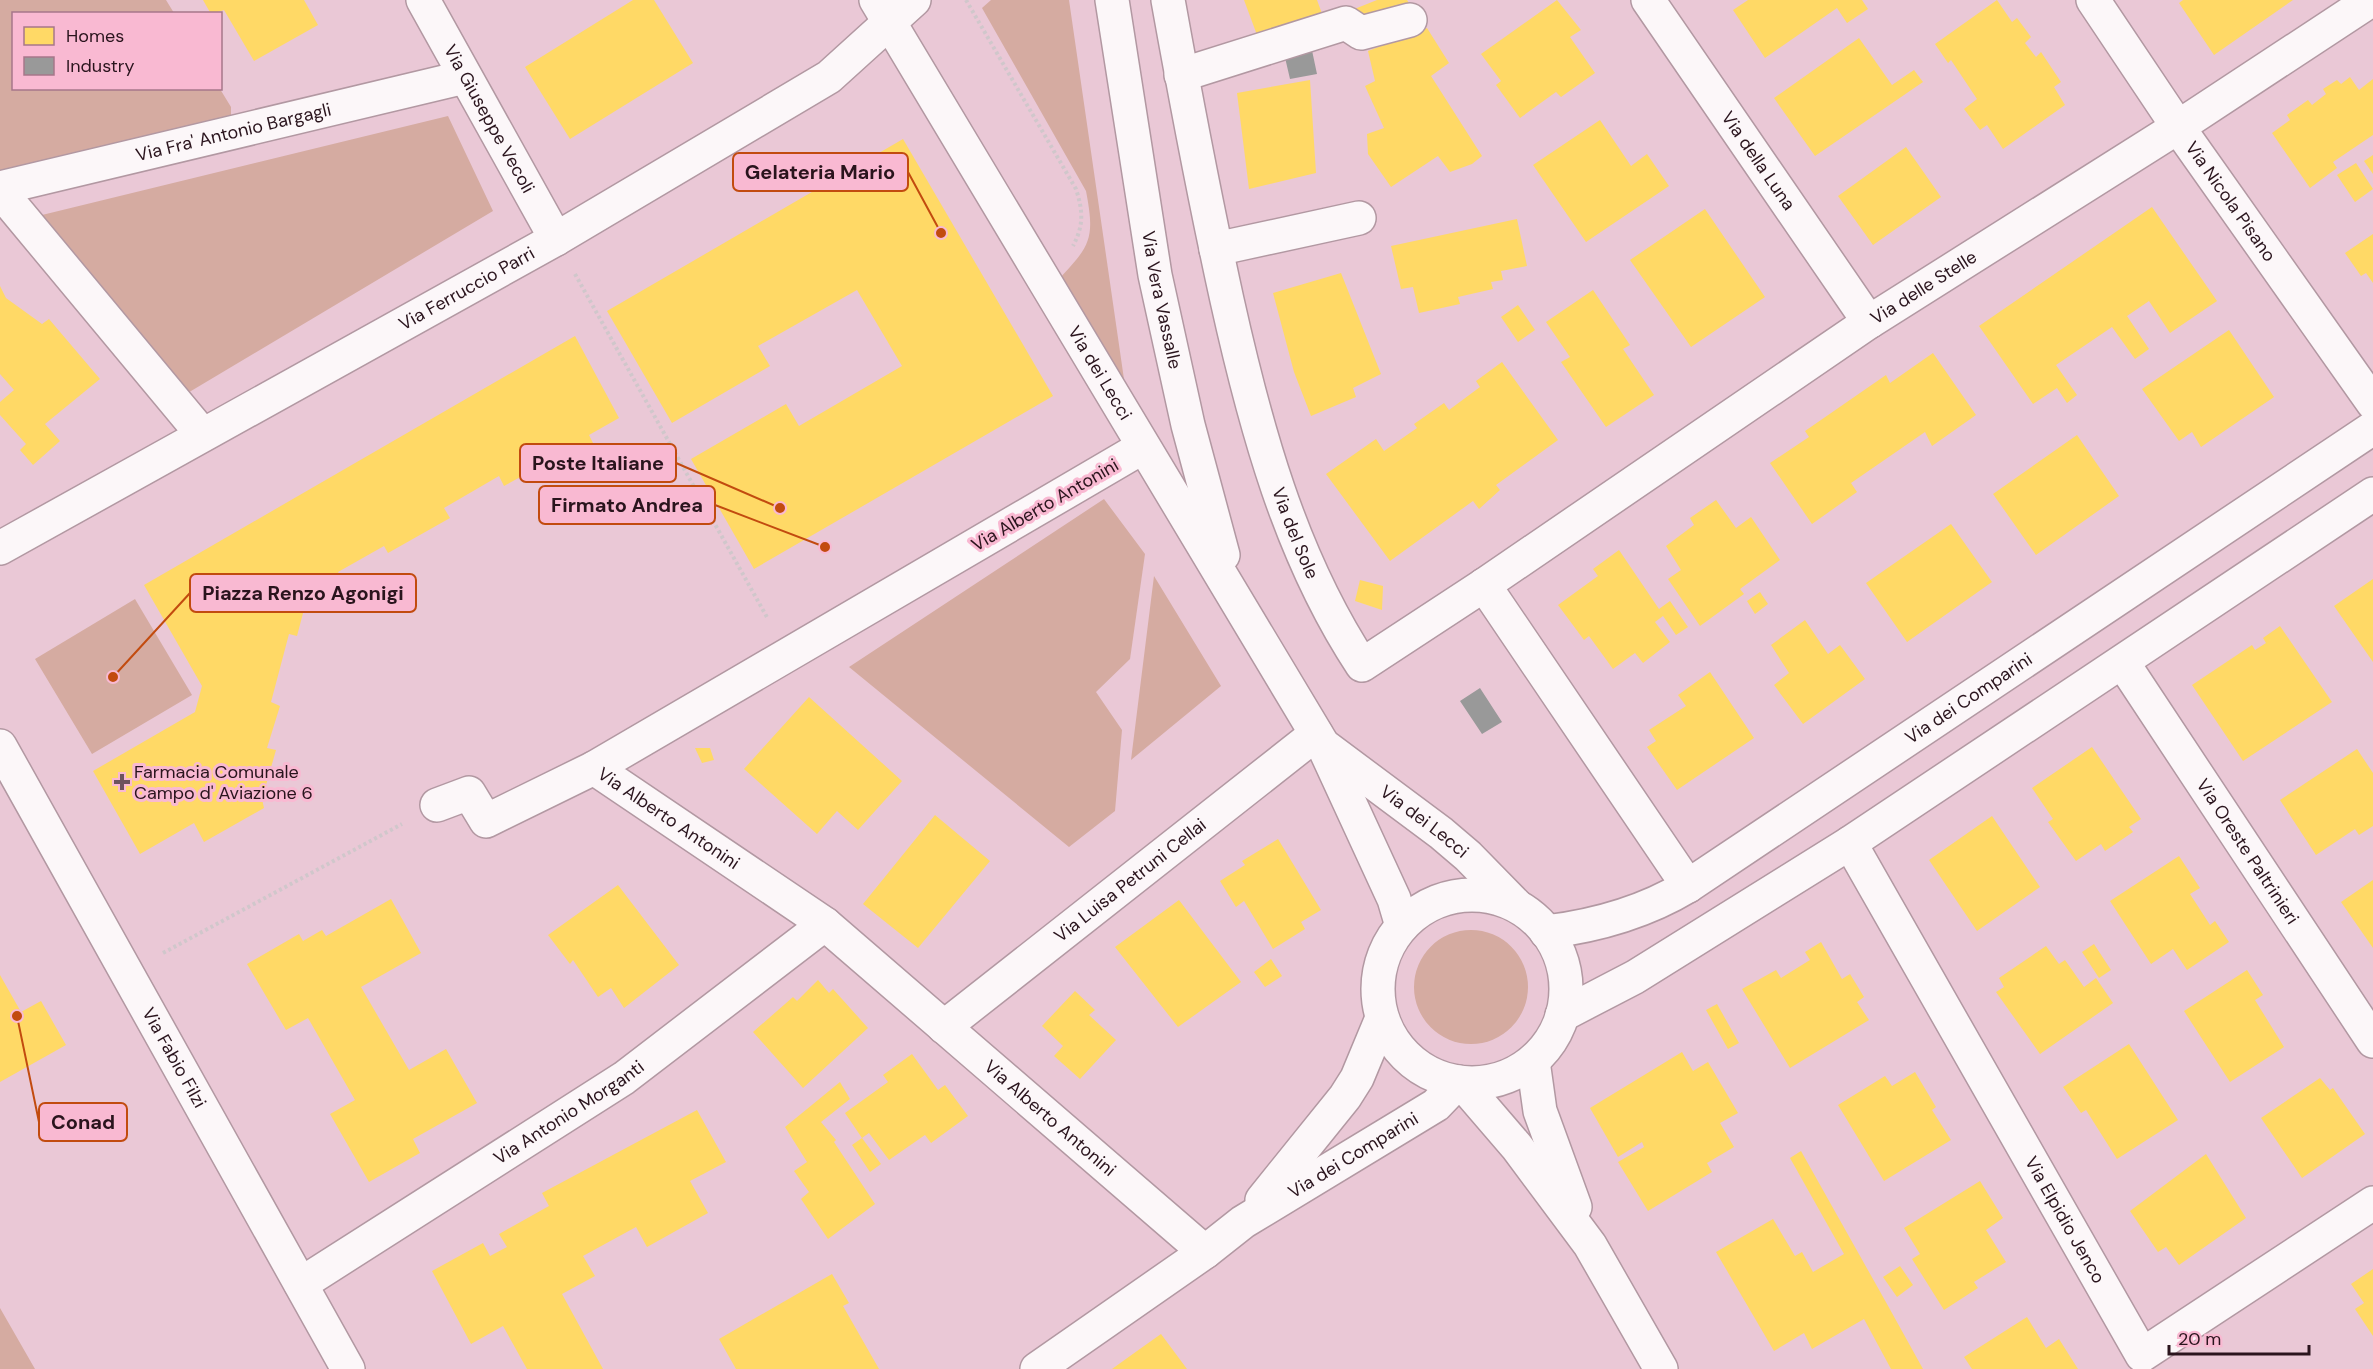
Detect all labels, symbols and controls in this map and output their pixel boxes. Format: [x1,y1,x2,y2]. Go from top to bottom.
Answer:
legend [12,12,222,90]
text: Homes [66,24,124,48]
street label: Via Giuseppe Vecoli [438,40,540,197]
text: Industry [66,54,135,78]
street label: Via Fra' Antonio Bargagli [133,97,334,167]
street label: Via della Luna [1716,107,1801,215]
street label: Via Nicola Pisano [2180,137,2281,266]
callout: Gelateria Mario [733,153,908,191]
text: Gelateria Mario [745,159,895,185]
street label: Via Vera Vassalle [1136,229,1187,371]
street label: Via Ferruccio Parri [394,241,539,336]
street label: Via delle Stelle [1866,245,1981,330]
street label: Via dei Lecci [1062,321,1137,425]
callout: Poste Italiane [520,444,676,482]
text: Poste Italiane [532,450,664,476]
street label: Via Alberto Antonini [967,453,1123,557]
street label: Via del Sole [1266,484,1324,583]
callout: Firmato Andrea [539,486,715,524]
text: Firmato Andrea [551,492,703,518]
callout: Piazza Renzo Agonigi [190,574,416,612]
text: Piazza Renzo Agonigi [202,580,404,606]
street label: Via dei Comparini [1900,647,2037,749]
place label: Farmacia Comunale Campo d' Aviazione 6 [134,760,313,805]
street label: Via Alberto Antonini [593,762,744,875]
street label: Via Oreste Paltrinieri [2191,774,2305,929]
marker: Farmacia Comunale Campo d' Aviazione 6 [115,775,129,789]
street label: Via dei Lecci [1375,780,1474,863]
street label: Via Luisa Petruni Cellai [1049,813,1211,948]
street label: Via Fabio Filzi [136,1003,212,1112]
street label: Via Antonio Morganti [489,1055,649,1170]
street label: Via Alberto Antonini [979,1055,1121,1182]
callout: Conad [39,1103,127,1141]
street label: Via dei Comparini [1284,1107,1423,1204]
text: Conad [51,1109,115,1135]
street label: Via Elpidio Jenco [2019,1152,2111,1288]
scale bar [2169,1318,2308,1356]
text: 20 m [2178,1327,2221,1351]

